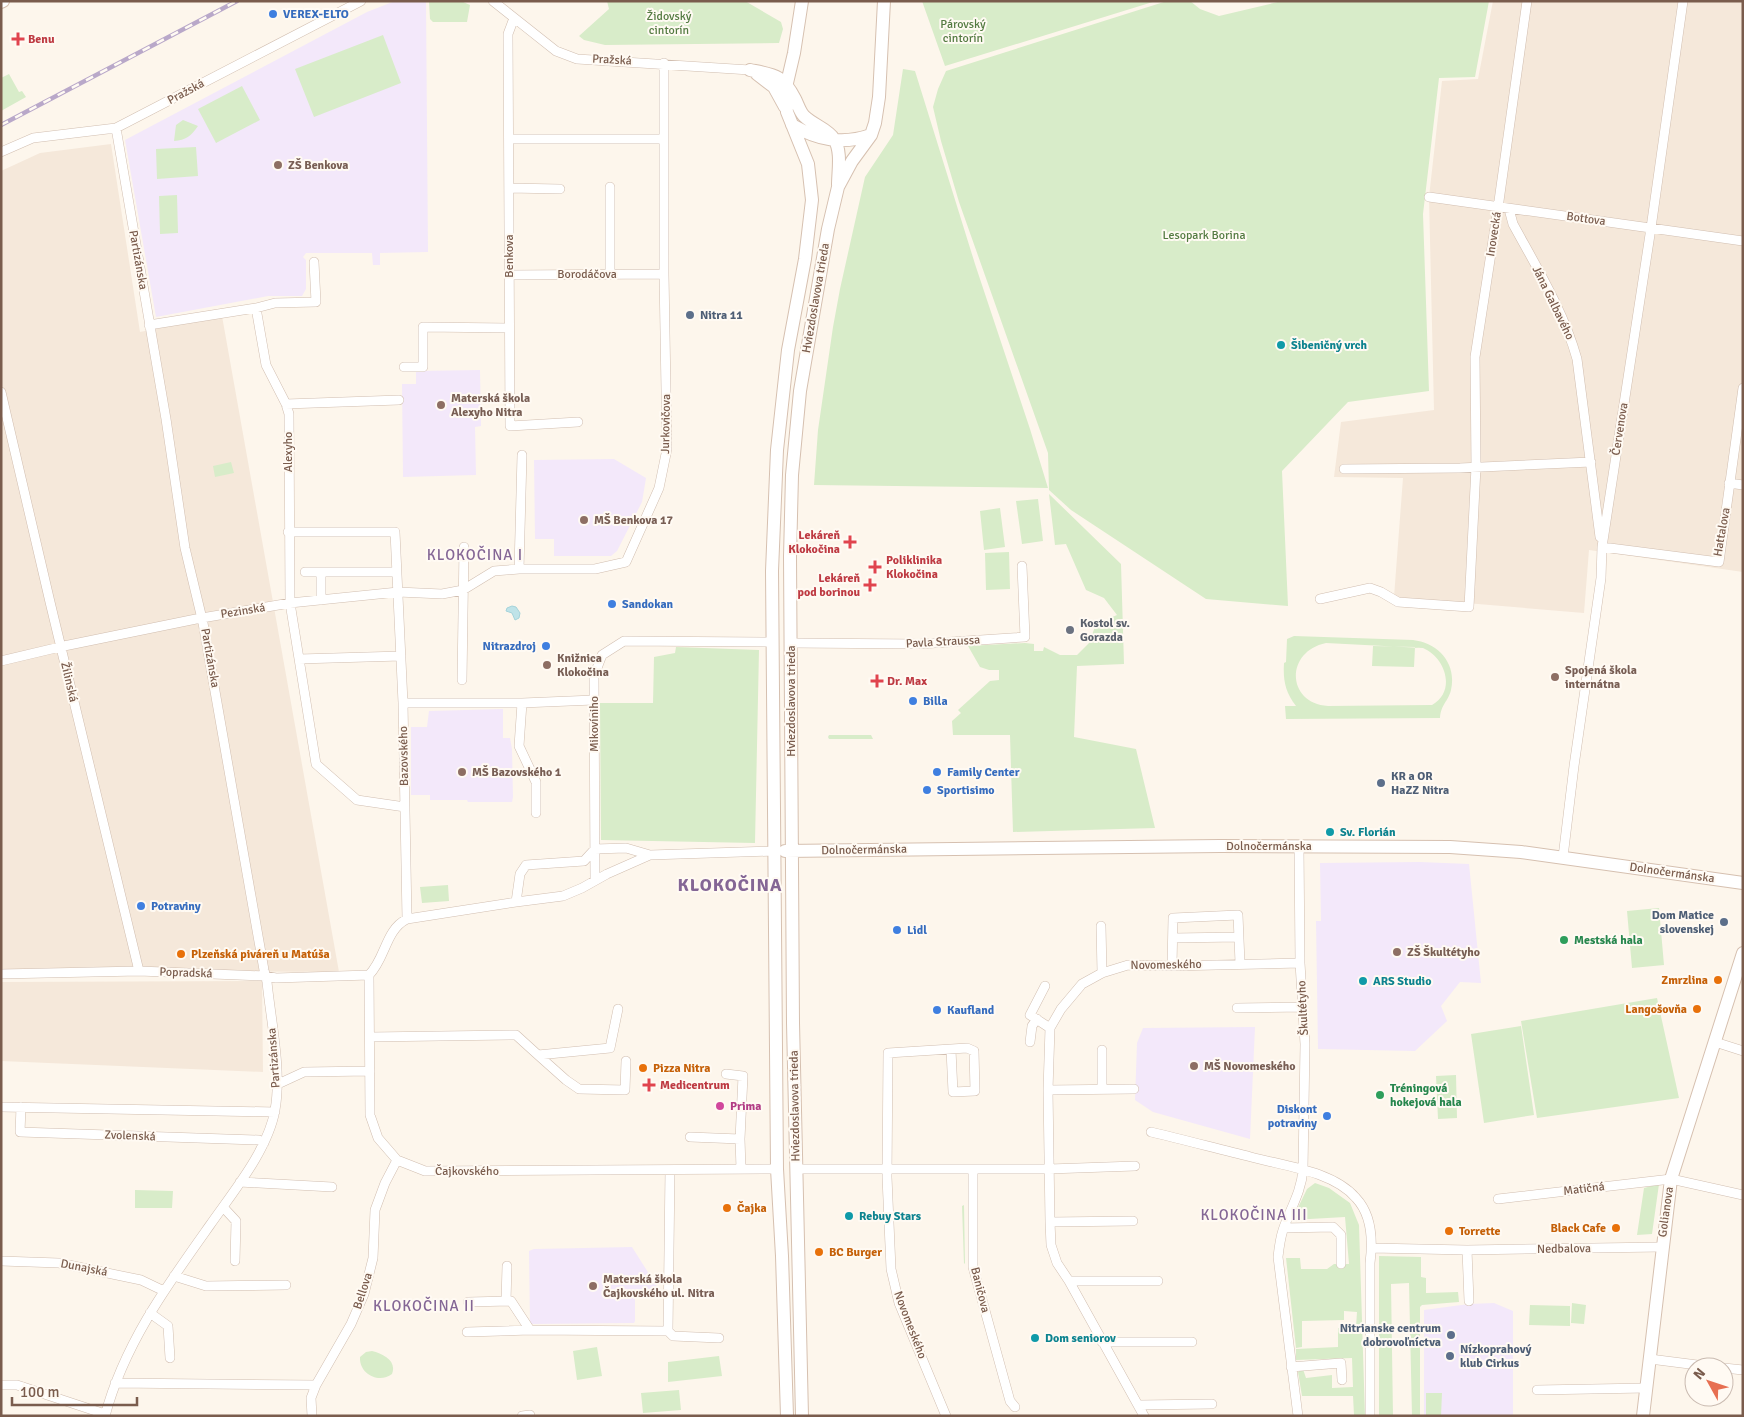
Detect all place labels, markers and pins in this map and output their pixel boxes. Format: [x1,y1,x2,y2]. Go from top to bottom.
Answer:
place label: VEREX-ELTO [283,7,349,22]
marker: VEREX-ELTO [267,8,279,20]
place label: Benu [28,32,55,47]
marker: Benu [12,33,24,45]
place label: ZŠ Benkova [288,157,348,173]
marker: ZŠ Benkova [272,159,284,171]
place label: Nitra 11 [700,308,743,323]
marker: Nitra 11 [684,309,696,321]
place label: Šibeničný vrch [1291,337,1368,353]
marker: Šibeničný vrch [1275,339,1287,351]
place label: Materská škola Alexyho Nitra [451,391,530,420]
marker: Materská škola Alexyho Nitra [435,399,447,411]
place label: MŠ Benkova 17 [594,512,673,528]
marker: MŠ Benkova 17 [578,514,590,526]
place label: Lekáreň Klokočina [788,528,840,557]
marker: Lekáreň Klokočina [844,536,856,548]
place label: Poliklinika Klokočina [886,553,942,582]
marker: Poliklinika Klokočina [868,560,882,574]
place label: Lekáreň pod borinou [798,571,860,600]
marker: Lekáreň pod borinou [864,579,876,591]
place label: Sandokan [622,597,674,612]
marker: Sandokan [606,598,618,610]
place label: Kostol sv. Gorazda [1080,616,1130,645]
marker: Kostol sv. Gorazda [1064,624,1076,636]
place label: Nitrazdroj [483,639,536,654]
marker: Nitrazdroj [540,640,552,652]
place label: Knižnica Klokočina [557,651,609,680]
marker: Knižnica Klokočina [541,659,553,671]
place label: Spojená škola internátna [1565,663,1637,692]
marker: Spojená škola internátna [1549,671,1561,683]
place label: Dr. Max [887,674,927,689]
marker: Dr. Max [871,675,883,687]
place label: Billa [923,694,948,709]
marker: Billa [907,695,919,707]
place label: MŠ Bazovského 1 [472,764,562,780]
place label: Family Center [947,765,1020,780]
marker: MŠ Bazovského 1 [456,766,468,778]
marker: Family Center [931,766,943,778]
place label: KR a OR HaZZ Nitra [1391,769,1449,798]
marker: KR a OR HaZZ Nitra [1375,777,1387,789]
place label: Sportisimo [937,783,995,798]
marker: Sportisimo [921,784,933,796]
place label: Sv. Florián [1340,825,1396,840]
marker: Sv. Florián [1324,826,1336,838]
place label: Potraviny [151,899,201,914]
marker: Potraviny [135,900,147,912]
place label: Dom Matice slovenskej [1652,908,1714,937]
marker: Dom Matice slovenskej [1718,916,1730,928]
place label: Lidl [907,923,927,938]
marker: Lidl [891,924,903,936]
place label: Mestská hala [1574,933,1643,948]
marker: Mestská hala [1558,934,1570,946]
place label: ZŠ Škultétyho [1407,944,1480,960]
marker: ZŠ Škultétyho [1391,946,1403,958]
place label: Plzeňská piváreň u Matúša [191,947,330,962]
marker: Plzeňská piváreň u Matúša [175,948,187,960]
place label: Zmrzlina [1661,973,1708,988]
place label: ARS Studio [1373,974,1431,989]
marker: Zmrzlina [1712,974,1724,986]
marker: ARS Studio [1357,975,1369,987]
place label: Langošovňa [1625,1002,1687,1017]
place label: Kaufland [947,1003,995,1018]
marker: Langošovňa [1691,1003,1703,1015]
marker: Kaufland [931,1004,943,1016]
place label: MŠ Novomeského [1204,1058,1296,1074]
marker: MŠ Novomeského [1188,1060,1200,1072]
place label: Pizza Nitra [653,1061,710,1076]
marker: Pizza Nitra [637,1062,649,1074]
marker: Medicentrum [642,1078,656,1092]
place label: Medicentrum [660,1078,730,1093]
place label: Tréningová hokejová hala [1390,1081,1462,1110]
marker: Tréningová hokejová hala [1374,1089,1386,1101]
place label: Prima [730,1099,761,1114]
marker: Prima [714,1100,726,1112]
place label: Diskont potraviny [1268,1102,1317,1131]
marker: Diskont potraviny [1321,1110,1333,1122]
place label: Čajka [737,1200,767,1216]
marker: Čajka [721,1202,733,1214]
place label: Rebuy Stars [859,1209,922,1224]
marker: Rebuy Stars [843,1210,855,1222]
place label: Black Cafe [1550,1221,1606,1236]
marker: Black Cafe [1610,1222,1622,1234]
place label: Torrette [1459,1224,1501,1239]
marker: Torrette [1443,1225,1455,1237]
place label: BC Burger [829,1245,882,1260]
marker: BC Burger [813,1246,825,1258]
place label: Materská škola Čajkovského ul. Nitra [603,1272,715,1301]
marker: Materská škola Čajkovského ul. Nitra [587,1280,599,1292]
place label: Nitrianske centrum dobrovoľníctva [1340,1321,1441,1350]
marker: Nitrianske centrum dobrovoľníctva [1445,1329,1457,1341]
place label: Dom seniorov [1045,1331,1116,1346]
marker: Dom seniorov [1029,1332,1041,1344]
place label: Nízkoprahový klub Cirkus [1460,1342,1531,1371]
marker: Nízkoprahový klub Cirkus [1444,1350,1456,1362]

